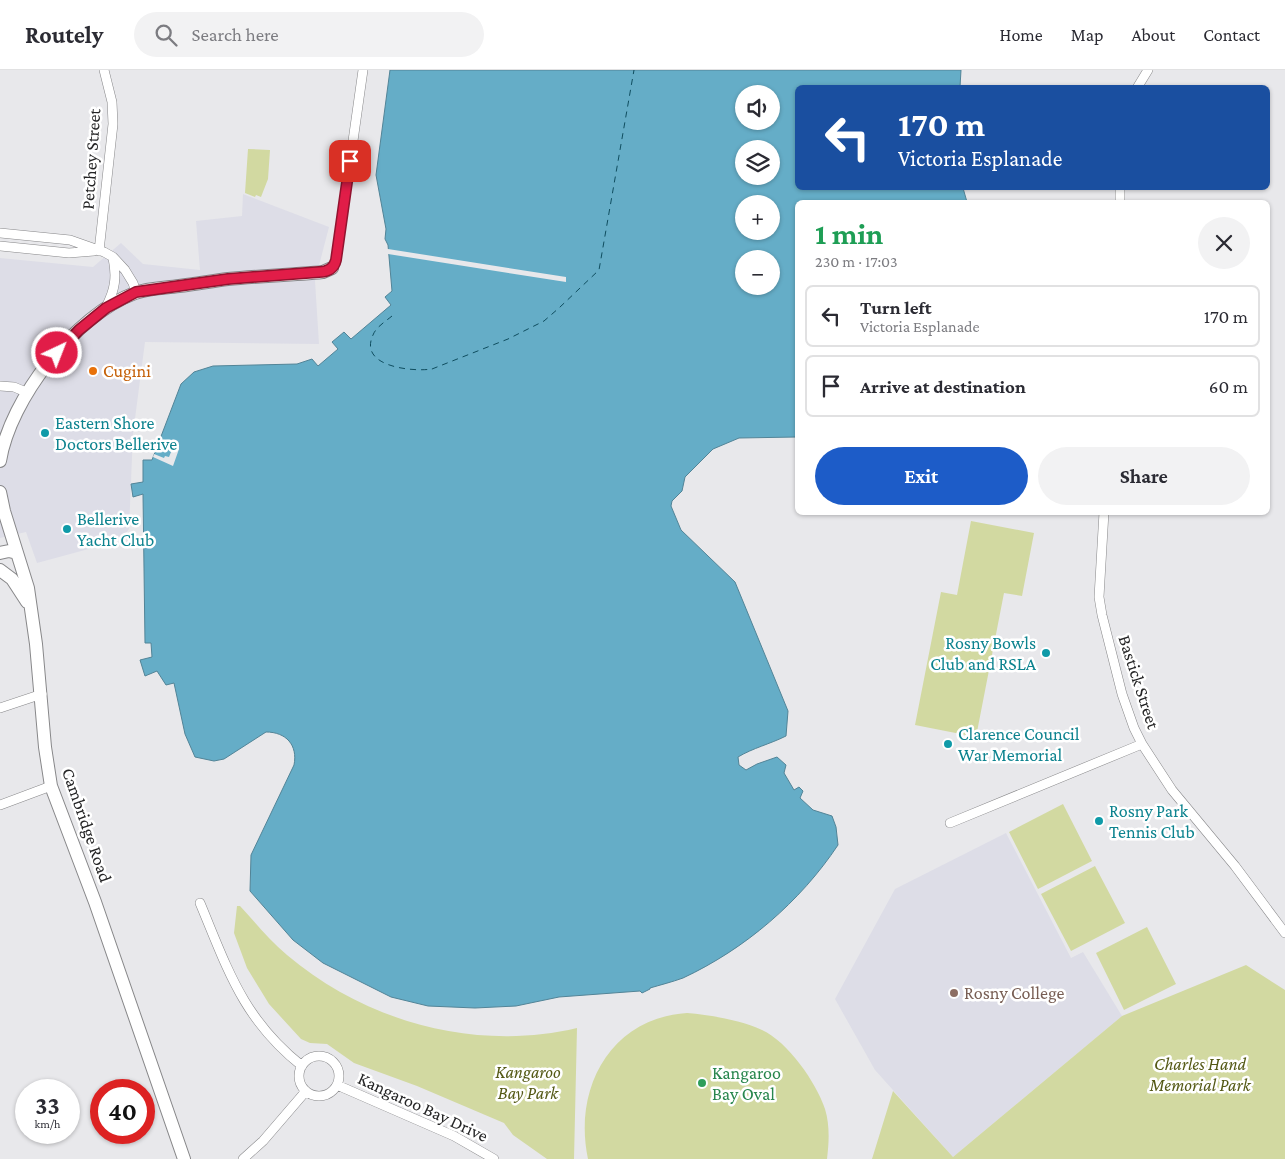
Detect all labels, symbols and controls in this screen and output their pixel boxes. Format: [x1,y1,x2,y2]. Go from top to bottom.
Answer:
search box [134,12,484,57]
text: Routely [25,21,104,48]
icon: search [152,21,180,49]
text: Search here [192,24,279,45]
text: Home [1000,25,1043,45]
text: Map [1071,25,1103,45]
text: About [1131,25,1175,45]
text: Contact [1203,25,1260,45]
map controls [735,85,780,295]
button: sound [735,85,780,130]
icon: left [815,105,880,170]
text: 170 m [898,105,985,144]
street label: Petchey Street [77,107,105,210]
pin [329,140,371,182]
button: layers [735,140,780,185]
text: Victoria Esplanade [898,146,1062,171]
icon: arrive [336,147,364,175]
button: + [735,195,780,240]
text: 1 min [815,217,883,250]
button: close [1198,217,1250,269]
button: − [735,250,780,295]
text: 230 m · 17:03 [815,253,898,270]
text: Turn left [860,297,932,318]
icon: left [817,302,845,330]
text: 170 m [1204,306,1248,327]
text: Victoria Esplanade [860,318,980,335]
position arrow [30,326,82,378]
place label: Cugini [103,361,151,381]
marker: Cugini [87,365,99,377]
icon: arrive [817,372,845,400]
text: Arrive at destination [860,376,1026,397]
text: 60 m [1209,376,1248,397]
place label: Eastern Shore Doctors Bellerive [55,413,177,454]
marker: Eastern Shore Doctors Bellerive [39,427,51,439]
button: Exit [815,447,1028,505]
button: Share [1038,447,1250,505]
place label: Bellerive Yacht Club [77,509,154,550]
marker: Bellerive Yacht Club [61,523,73,535]
place label: Rosny Bowls Club and RSLA [930,633,1037,674]
street label: Bastick Street [1114,633,1164,732]
marker: Rosny Bowls Club and RSLA [1040,647,1052,659]
place label: Clarence Council War Memorial [958,724,1080,765]
marker: Clarence Council War Memorial [942,738,954,750]
street label: Cambridge Road [58,765,116,885]
place label: Rosny Park Tennis Club [1109,801,1195,842]
marker: Rosny Park Tennis Club [1093,815,1105,827]
place label: Rosny College [964,983,1064,1003]
marker: Rosny College [948,987,960,999]
park label: Charles Hand Memorial Park [1148,1054,1252,1095]
park label: Kangaroo Bay Park [495,1062,561,1103]
place label: Kangaroo Bay Oval [712,1063,781,1104]
street label: Kangaroo Bay Drive [355,1068,491,1146]
marker: Kangaroo Bay Oval [696,1077,708,1089]
speed limit sign: 40 [90,1079,155,1144]
text: 33 [35,1092,60,1119]
text: km/h [35,1117,60,1131]

